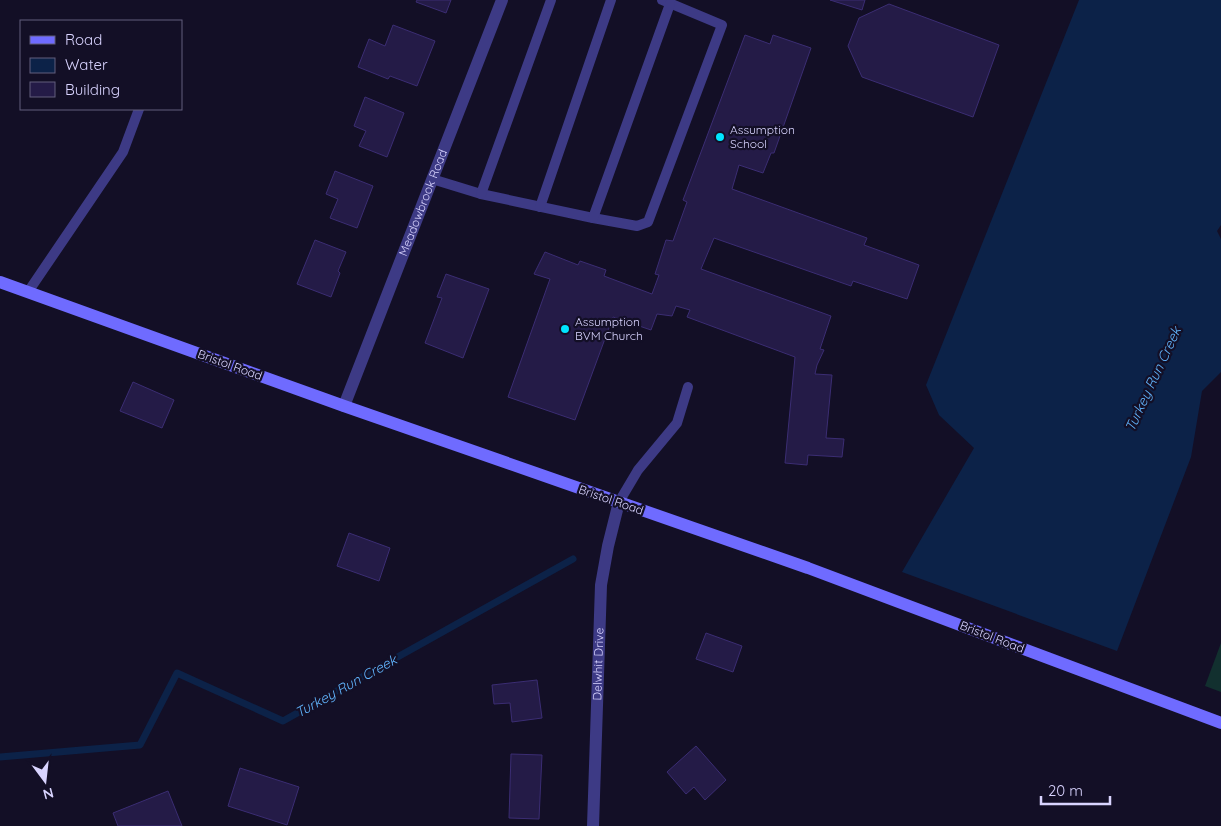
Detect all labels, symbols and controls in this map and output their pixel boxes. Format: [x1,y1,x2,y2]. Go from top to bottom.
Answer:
legend [20,20,182,110]
text: Road [65,30,102,49]
text: Water [65,55,108,74]
text: Building [65,80,120,99]
place label: Assumption School [730,122,795,151]
marker: Assumption School [714,131,726,143]
street label: Meadowbrook Road [395,147,450,258]
place label: Assumption BVM Church [575,314,643,343]
water label: Turkey Run Creek [1121,322,1186,434]
marker: Assumption BVM Church [559,323,571,335]
street label: Bristol Road [196,346,265,383]
street label: Bristol Road [577,481,646,518]
street label: Bristol Road [958,617,1026,656]
street label: Delwhit Drive [589,627,607,701]
water label: Turkey Run Creek [292,650,401,721]
north arrow [20,756,70,806]
scale bar [1041,774,1110,806]
text: 20 m [1048,781,1083,800]
text: N [41,784,56,804]

